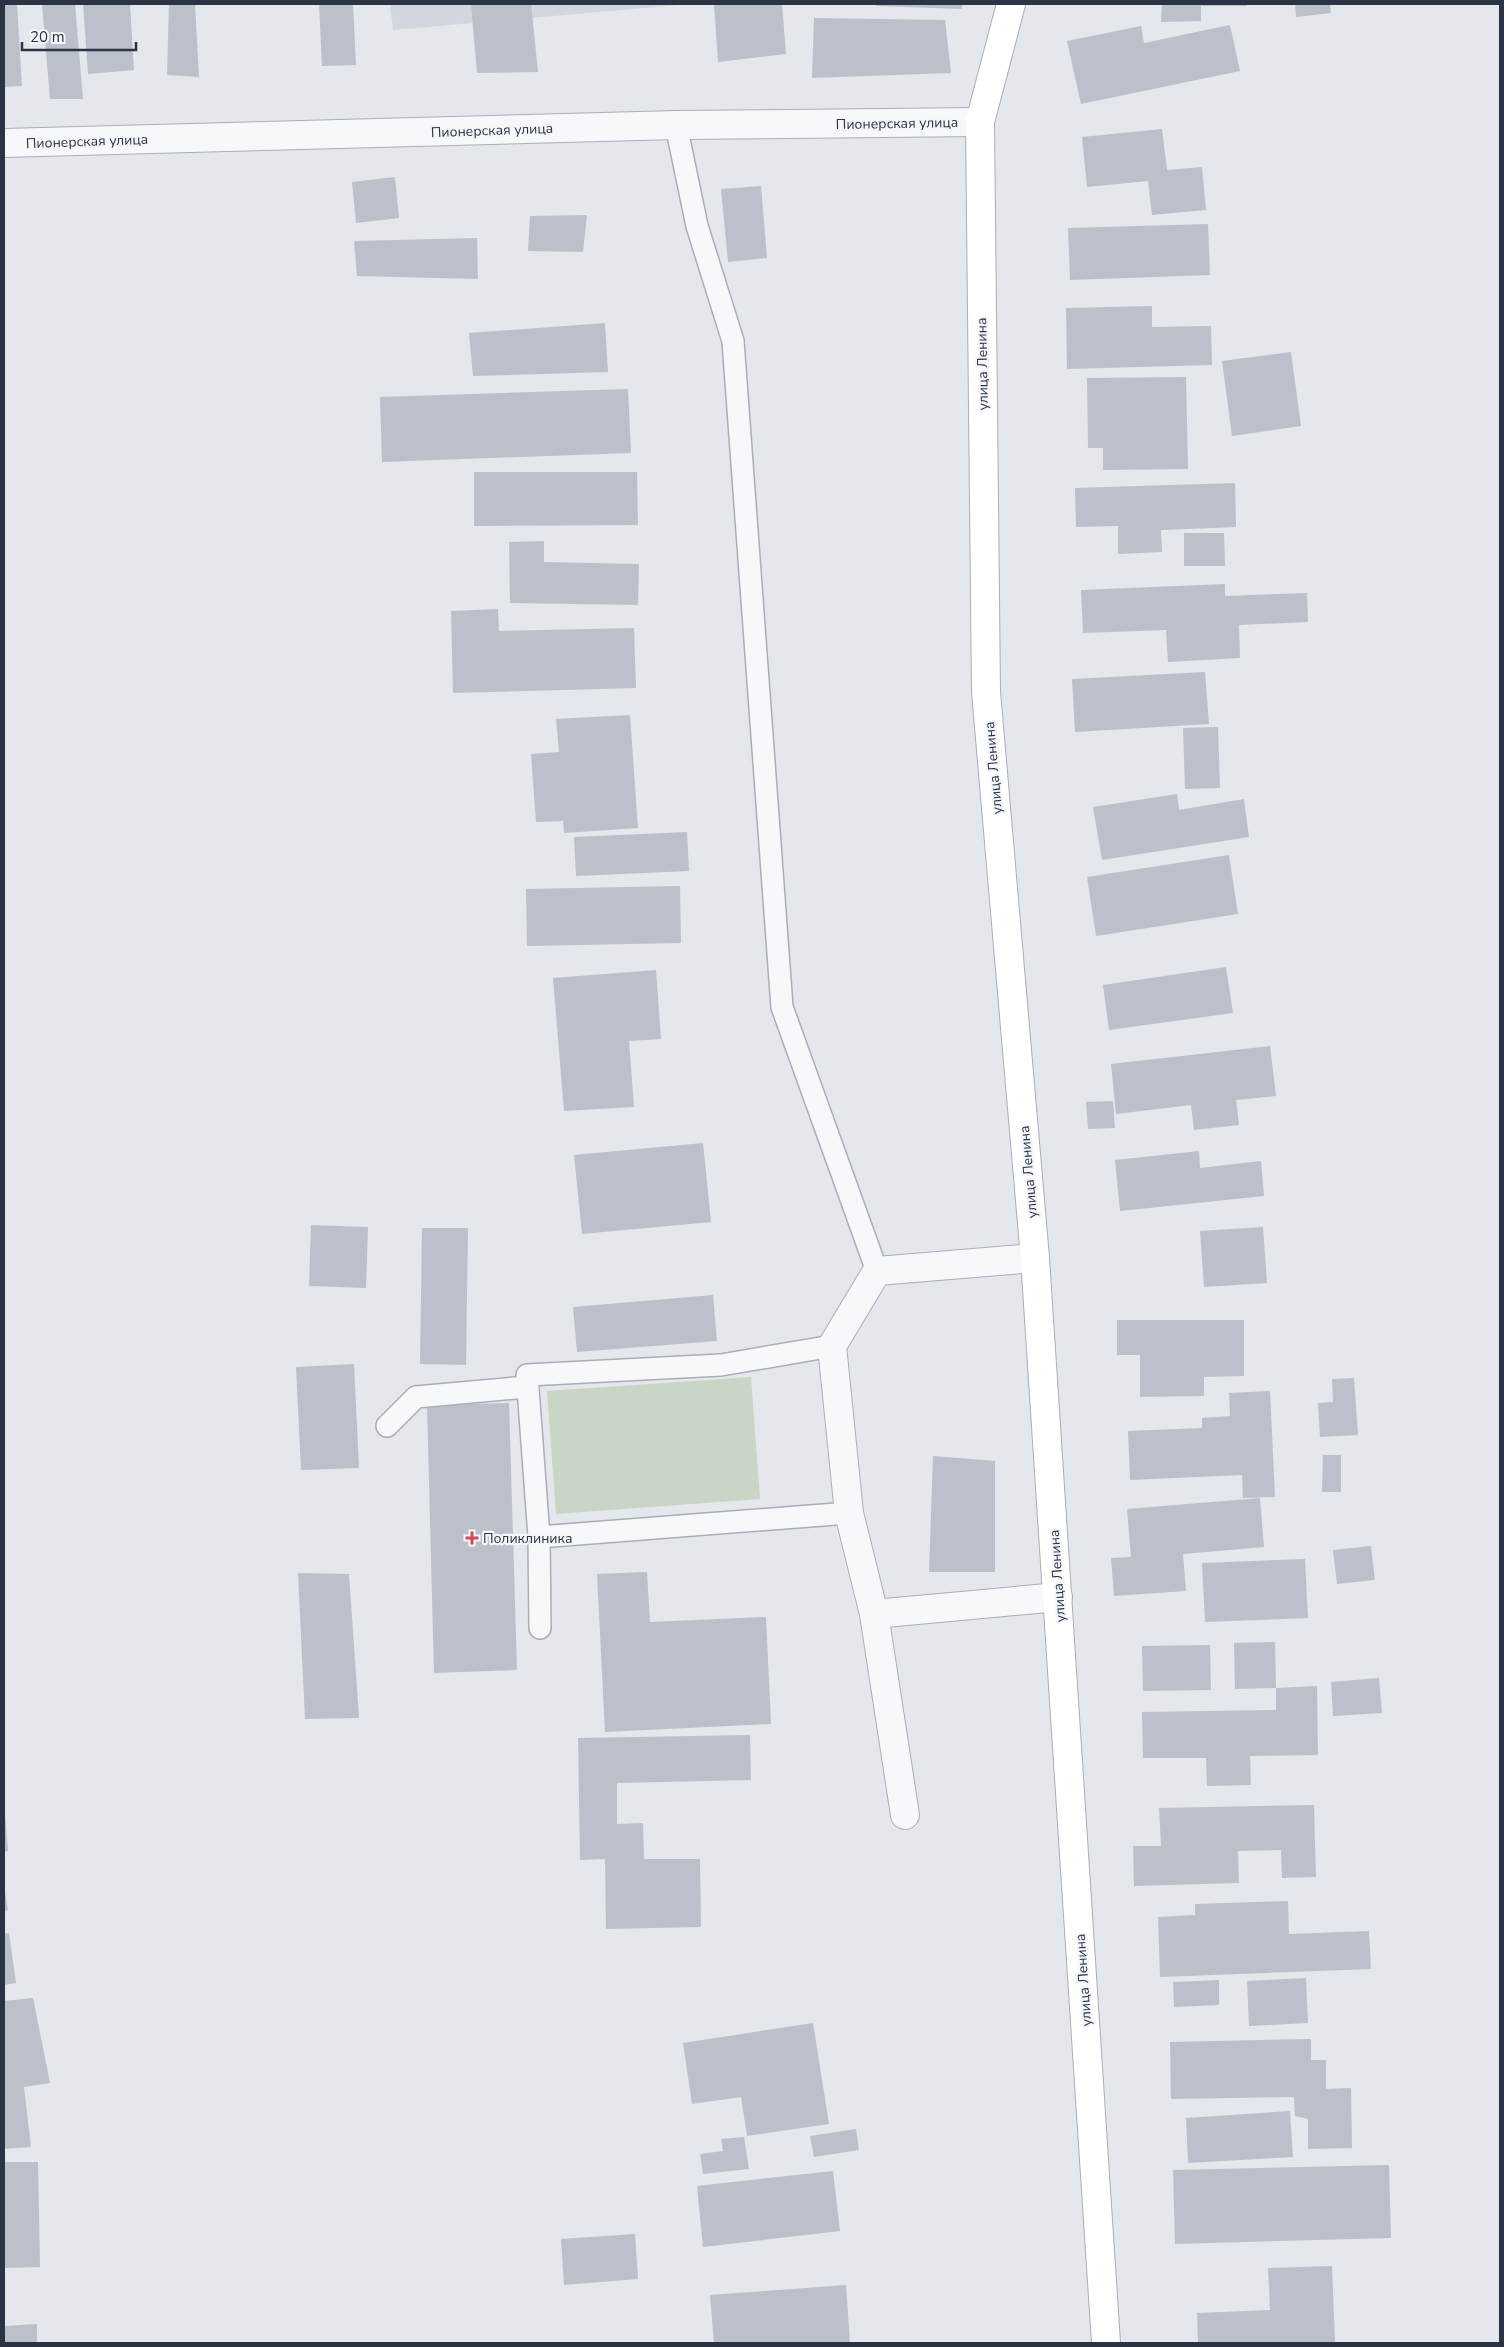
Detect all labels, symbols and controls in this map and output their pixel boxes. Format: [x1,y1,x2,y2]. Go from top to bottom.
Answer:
scale bar [22,20,136,52]
text: 20 m [30,27,65,47]
street label: Пионерская улица [836,113,958,134]
street label: Пионерская улица [430,119,554,142]
street label: Пионерская улица [25,130,149,153]
street label: улица Ленина [972,317,993,411]
street label: улица Ленина [980,721,1007,815]
street label: улица Ленина [1015,1125,1042,1219]
place label: Поликлиника [483,1529,572,1548]
street label: улица Ленина [1045,1529,1070,1623]
marker: Поликлиника [465,1531,479,1545]
street label: улица Ленина [1071,1933,1096,2027]

